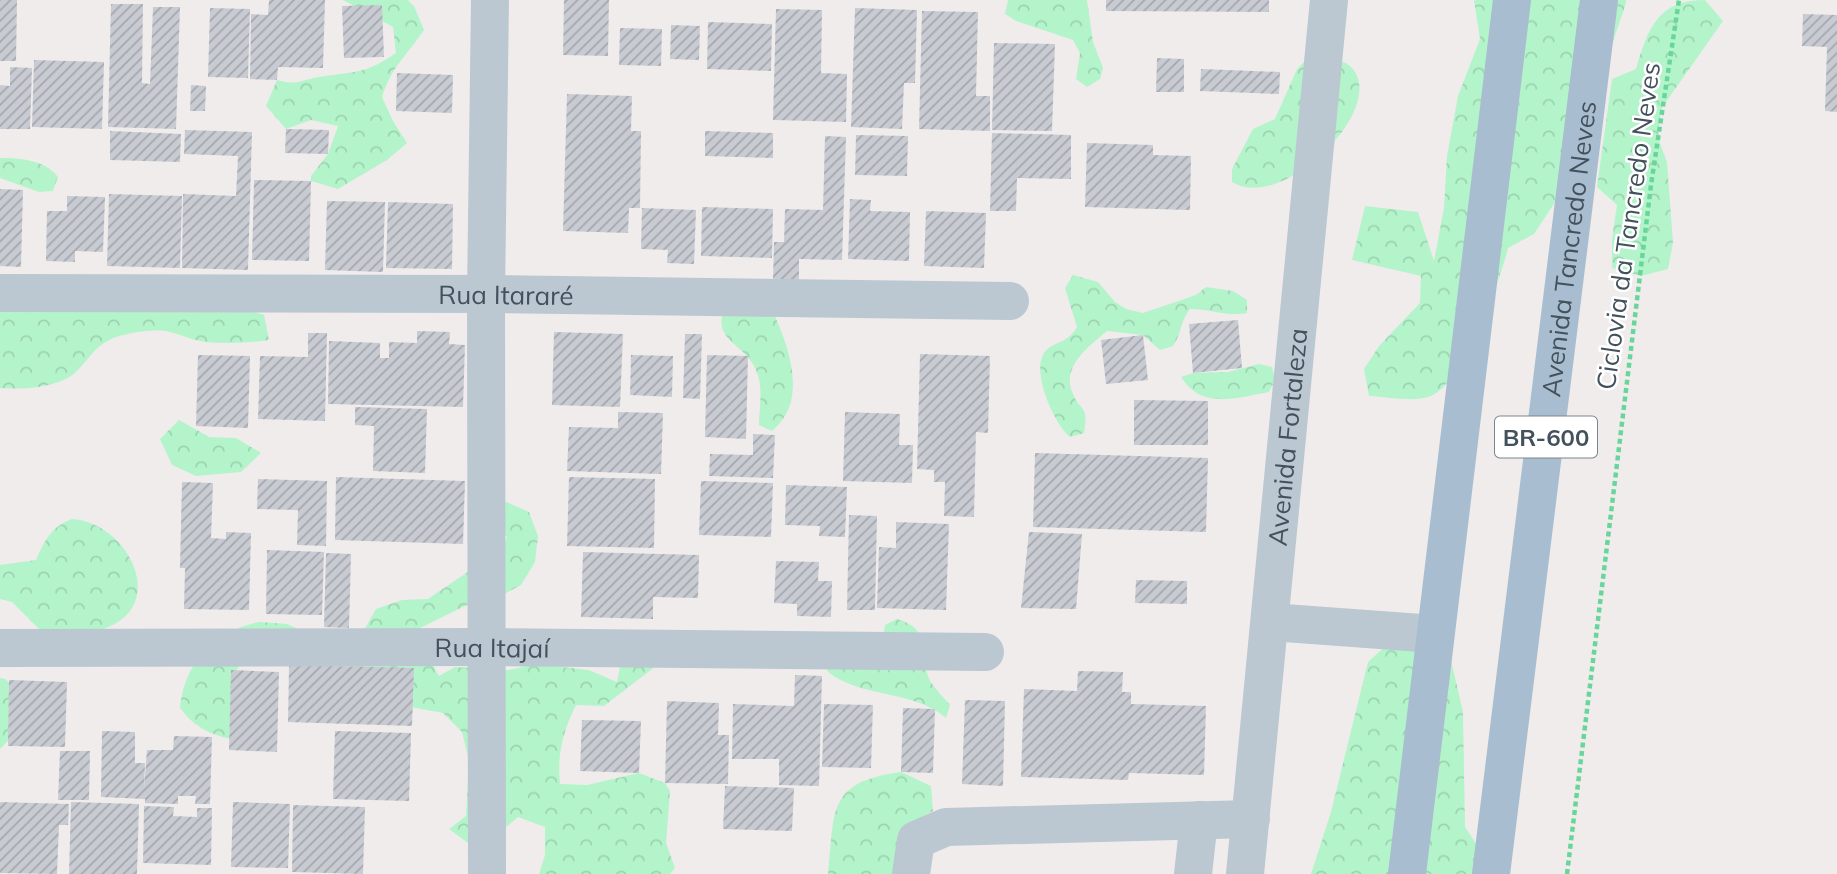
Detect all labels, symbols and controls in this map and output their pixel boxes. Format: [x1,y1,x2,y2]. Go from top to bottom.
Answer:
street label: Ciclovia da Tancredo Neves [1589,60,1667,392]
street label: Avenida Tancredo Neves [1534,99,1603,399]
street label: Rua Itararé [438,277,574,312]
street label: Avenida Fortaleza [1260,327,1314,547]
road number: BR-600 [1495,416,1597,458]
street label: Rua Itajaí [435,630,551,664]

